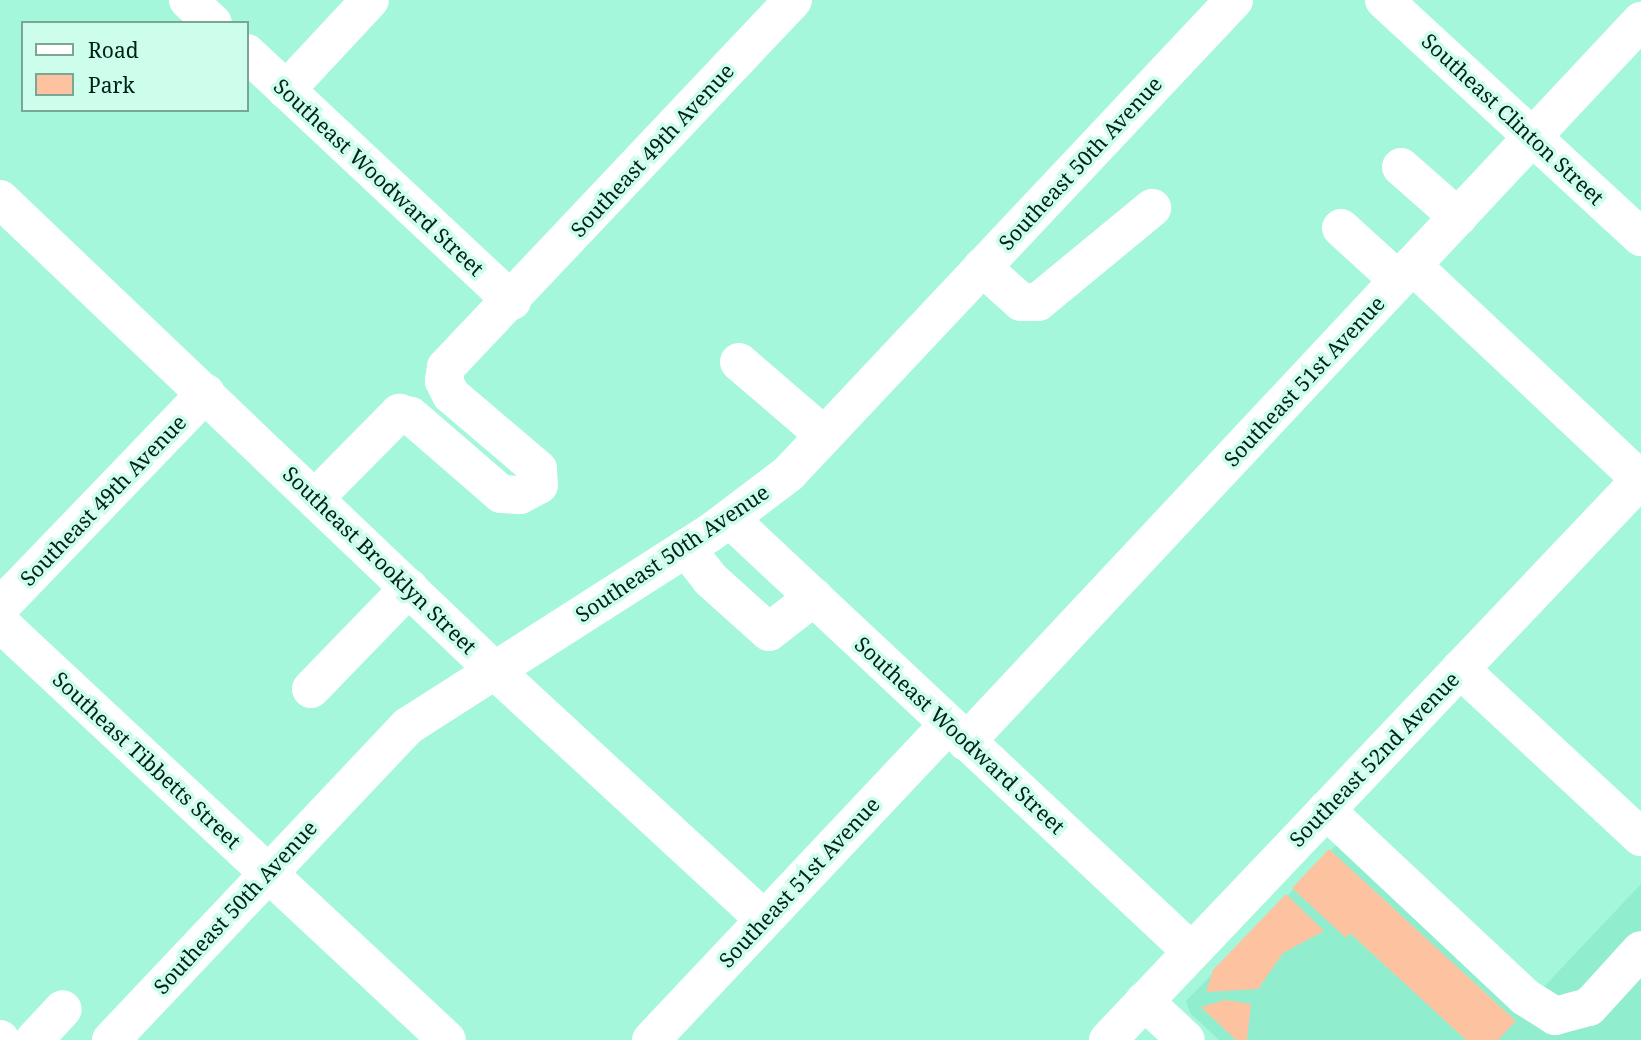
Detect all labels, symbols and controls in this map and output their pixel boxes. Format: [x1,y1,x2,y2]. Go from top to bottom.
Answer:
legend [21,21,248,112]
street label: Southeast Clinton Street [1417,28,1609,210]
text: Road [88,36,139,64]
street label: Southeast 49th Avenue [565,58,739,242]
text: Park [88,71,135,99]
street label: Southeast 50th Avenue [993,71,1167,255]
street label: Southeast Woodward Street [269,73,489,281]
street label: Southeast 51st Avenue [1218,291,1390,471]
street label: Southeast 49th Avenue [15,409,191,591]
street label: Southeast Brooklyn Street [278,461,482,659]
street label: Southeast 50th Avenue [571,479,773,627]
street label: Southeast Woodward Street [850,631,1070,839]
street label: Southeast Tibbetts Street [48,666,246,854]
street label: Southeast 52nd Avenue [1284,666,1464,852]
street label: Southeast 51st Avenue [713,792,885,972]
street label: Southeast 50th Avenue [148,815,322,999]

